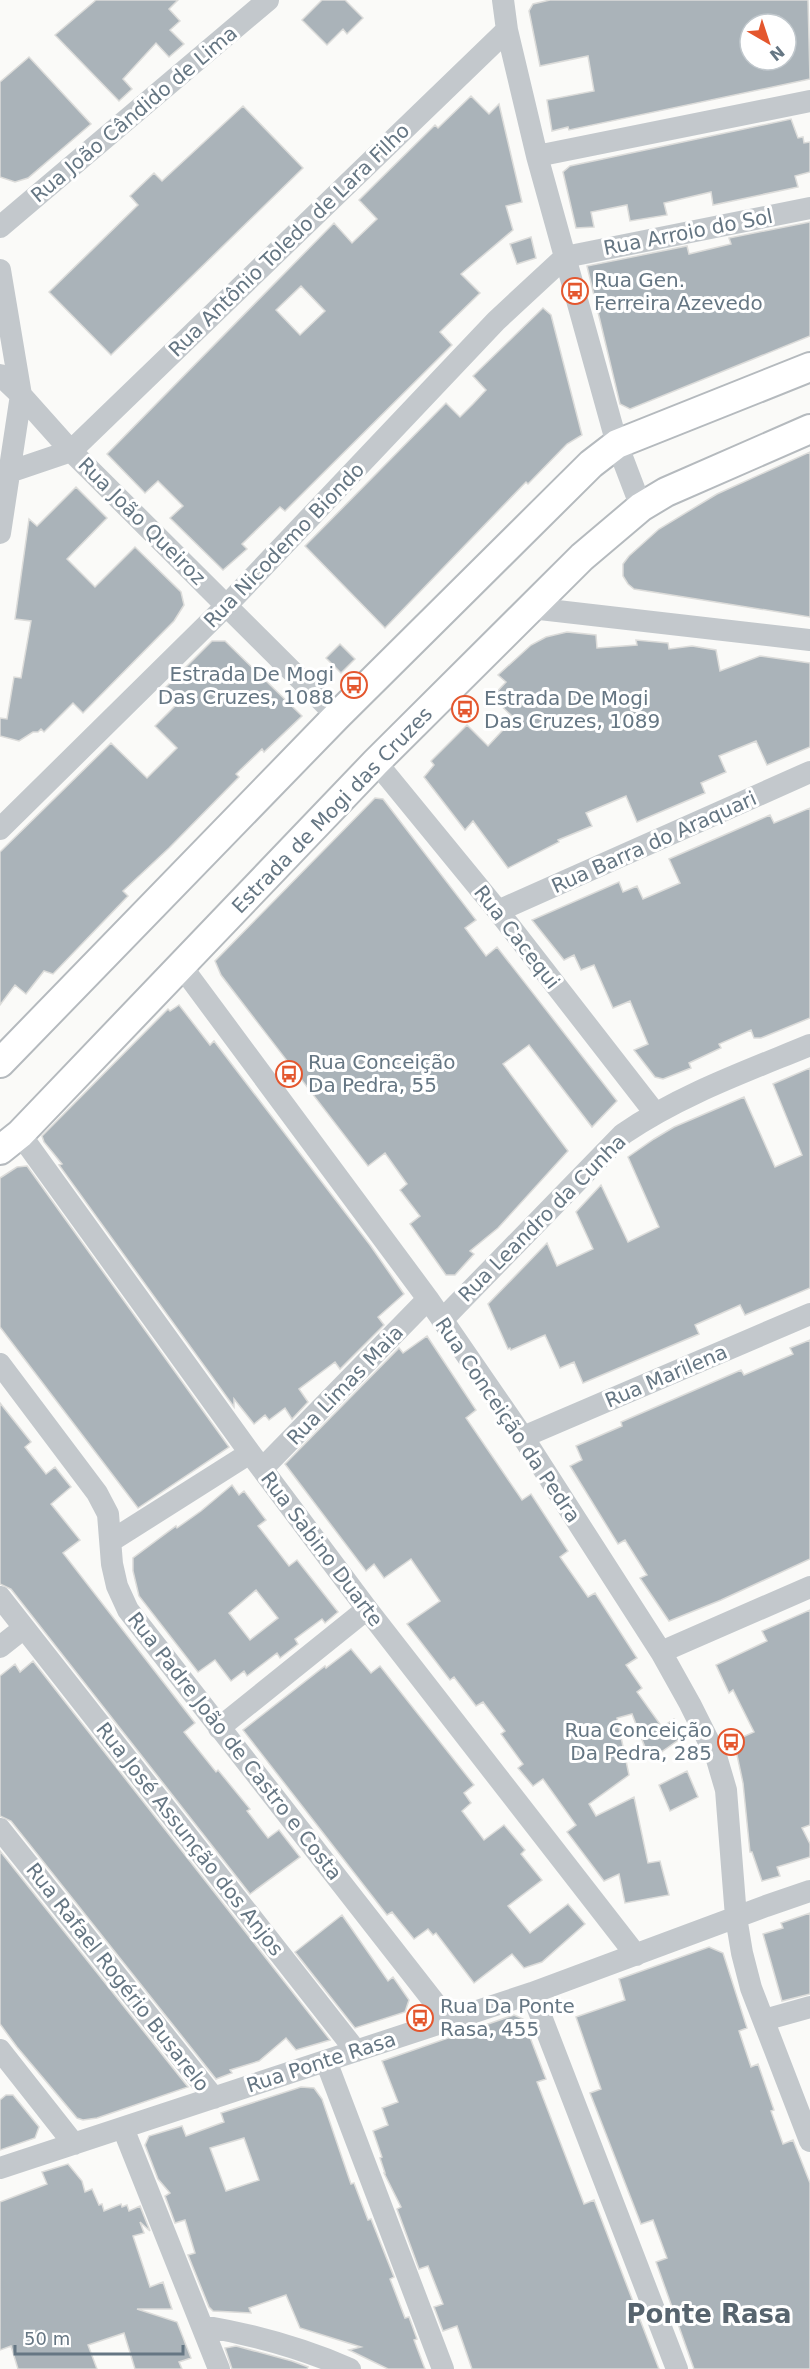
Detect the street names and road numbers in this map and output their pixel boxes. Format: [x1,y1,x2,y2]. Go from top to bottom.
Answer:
street label: Rua João Cândido de Lima [26,21,242,207]
street label: Rua Antônio Toledo de Lara Filho [164,118,414,362]
street label: Rua Arroio do Sol [601,204,775,260]
street label: Rua João Queiroz [73,452,211,590]
street label: Rua Nicodemo Biondo [199,457,369,633]
street label: Estrada de Mogi das Cruzes [227,702,437,918]
street label: Rua Barra do Araquari [548,786,760,898]
street label: Rua Cacequi [469,880,565,994]
street label: Rua Leandro da Cunha [453,1129,631,1307]
street label: Rua Conceição da Pedra [430,1313,586,1527]
street label: Rua Limas Maia [282,1320,408,1450]
street label: Rua Marilena [601,1339,731,1413]
street label: Rua Sabino Duarte [256,1467,388,1631]
street label: Rua Padre João de Castro e Costa [123,1607,347,1885]
street label: Rua José Assunção dos Anjos [91,1718,289,1960]
street label: Rua Rafael Rogério Busarelo [21,1858,215,2096]
street label: Rua Ponte Rasa [243,2027,399,2097]

